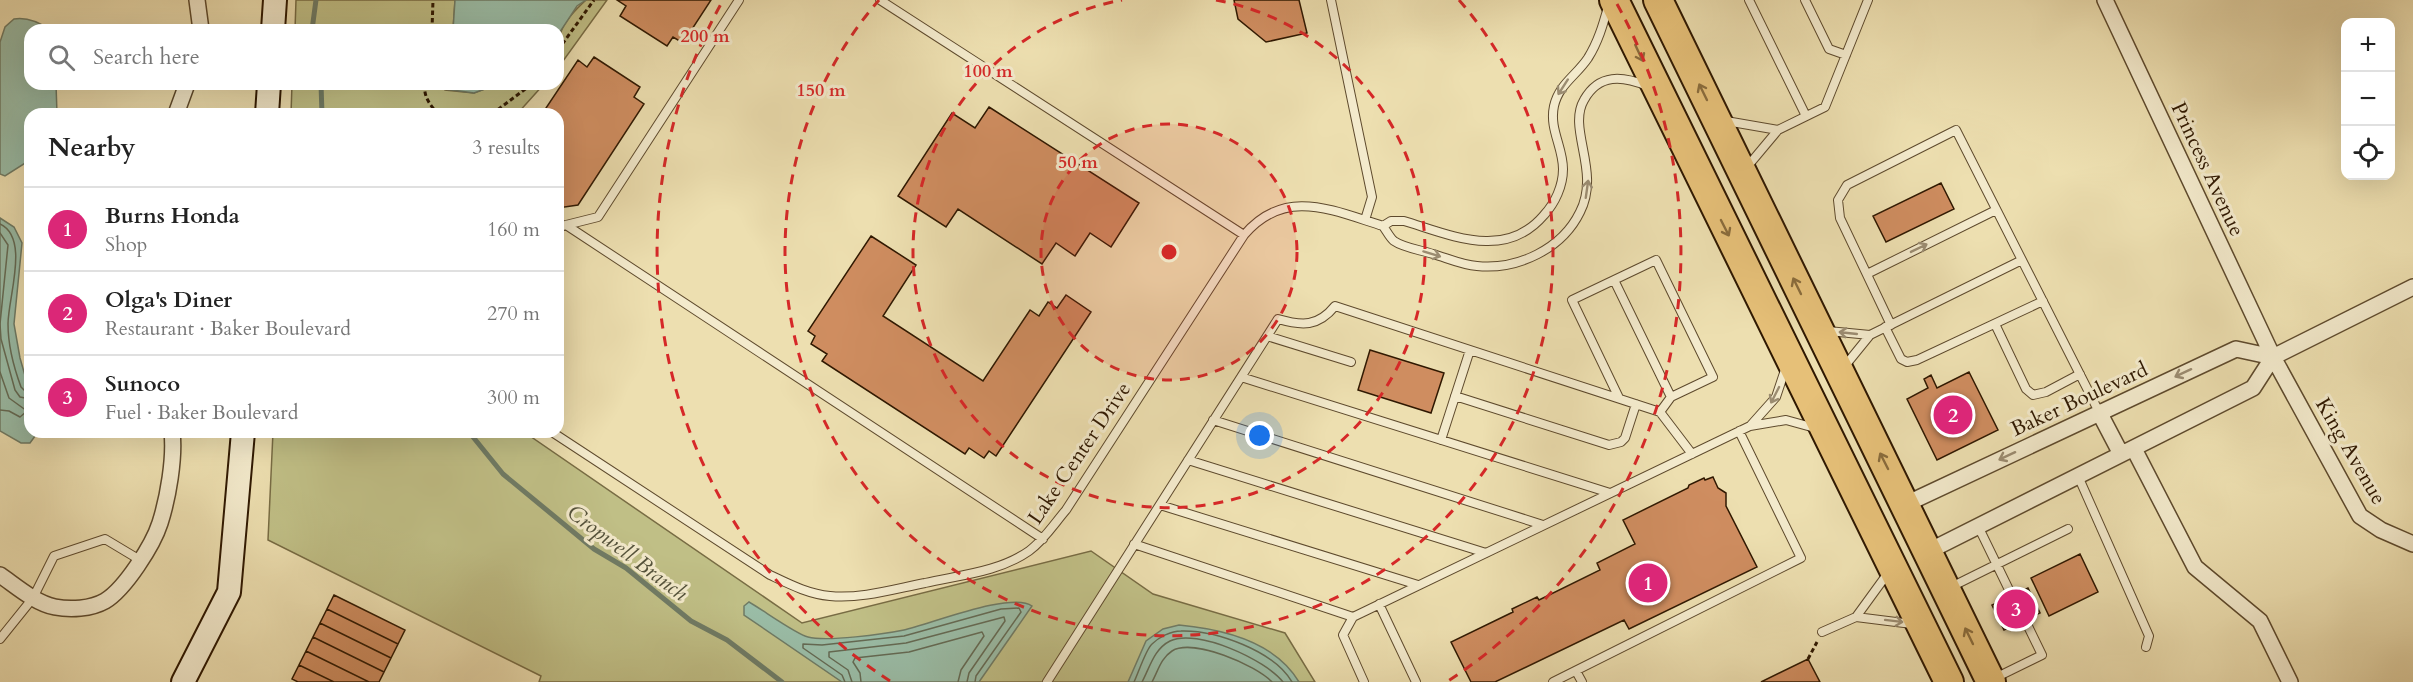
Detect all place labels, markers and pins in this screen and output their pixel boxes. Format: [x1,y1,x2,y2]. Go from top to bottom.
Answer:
centre of rings [1159,242,1179,262]
pin: 2 [1934,392,1972,438]
pin: 1 [1628,560,1668,606]
pin: 3 [1996,586,2036,632]

